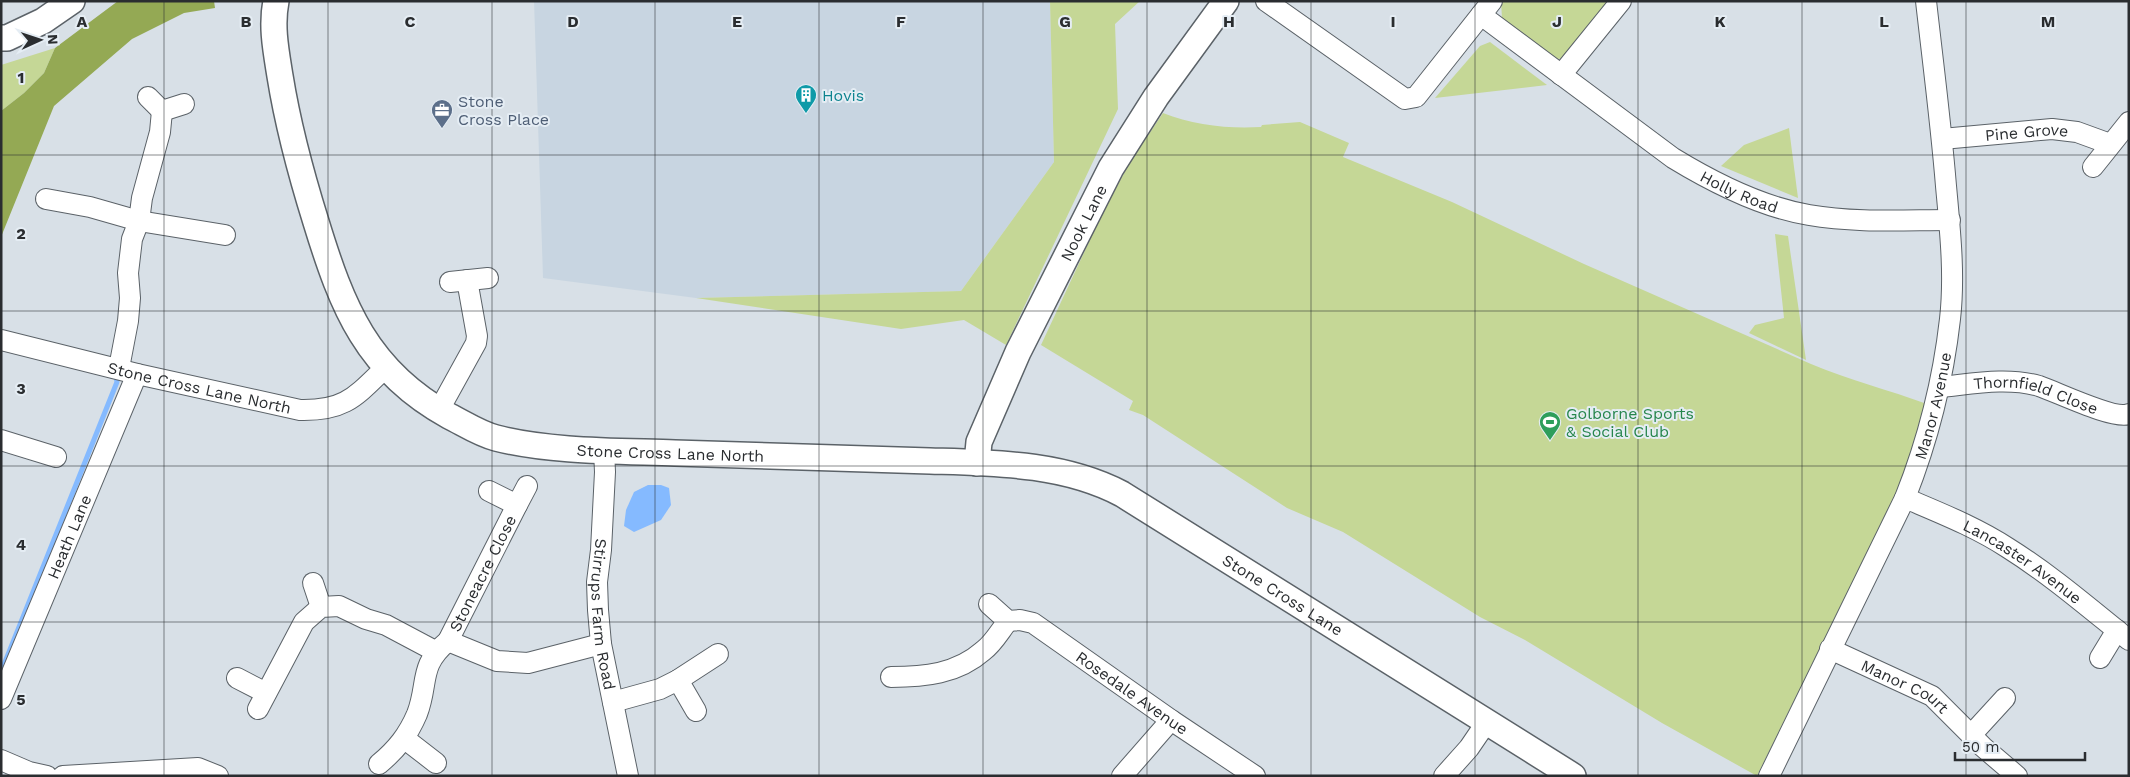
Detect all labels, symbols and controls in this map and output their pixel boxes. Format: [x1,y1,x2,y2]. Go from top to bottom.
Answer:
text: A [77,12,88,31]
text: B [241,12,252,31]
text: C [405,12,416,31]
text: D [567,12,579,31]
text: E [732,12,742,31]
text: F [896,12,906,31]
text: G [1059,12,1071,31]
text: H [1223,12,1235,31]
text: I [1390,12,1396,31]
text: J [1552,12,1562,31]
text: K [1714,12,1726,31]
text: L [1879,12,1889,31]
text: M [2041,12,2055,31]
north arrow [15,15,65,65]
text: N [45,34,61,45]
text: 1 [18,68,24,87]
building icon: Hovis [794,83,818,114]
place label: Hovis [822,86,864,105]
place label: Stone Cross Place [458,92,549,129]
office icon: Stone Cross Place [430,98,454,129]
street label: Pine Grove [1984,119,2069,145]
street label: Holly Road [1697,166,1781,217]
street label: Nook Lane [1056,182,1110,264]
text: 2 [16,224,26,243]
street label: Manor Avenue [1910,351,1955,462]
street label: Stone Cross Lane North [106,358,293,417]
street label: Thornfield Close [1973,372,2101,418]
text: 3 [16,379,26,398]
place label: Golborne Sports & Social Club [1566,404,1694,441]
sports icon: Golborne Sports & Social Club [1538,410,1562,441]
street label: Stone Cross Lane North [576,440,764,465]
street label: Heath Lane [43,492,95,582]
street label: Stoneacre Close [445,512,520,634]
street label: Lancaster Avenue [1960,515,2086,608]
text: 4 [16,535,26,554]
street label: Stirrups Farm Road [588,538,620,692]
street label: Stone Cross Lane [1219,550,1346,639]
street label: Rosedale Avenue [1072,647,1192,738]
street label: Manor Court [1858,655,1953,717]
text: 5 [16,690,26,709]
scale bar [1955,730,2085,762]
text: 50 m [1962,738,1999,756]

